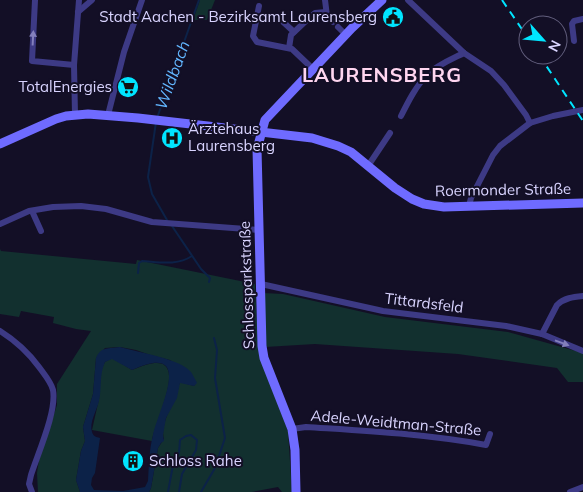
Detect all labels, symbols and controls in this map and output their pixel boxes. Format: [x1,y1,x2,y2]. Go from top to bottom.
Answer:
public building icon: Stadt Aachen - Bezirksamt Laurensberg [381,5,405,29]
place label: Stadt Aachen - Bezirksamt Laurensberg [99,7,377,26]
north arrow [518,15,568,65]
one-way arrow [30,30,38,46]
text: N [544,37,565,55]
water label: Wildbach [150,38,194,112]
district label: LAURENSBERG [302,62,462,87]
supermarket icon: TotalEnergies [116,75,140,99]
place label: TotalEnergies [18,77,112,96]
place label: Ärztehaus Laurensberg [188,119,275,155]
hospital icon: Ärztehaus Laurensberg [160,126,184,150]
street label: Roermonder Straße [435,179,571,200]
street label: Schlossparkstraße [235,221,258,349]
street label: Tittardsfeld [384,288,465,317]
one-way arrow [555,340,570,347]
street label: Adele-Weidtman-Straße [310,406,482,439]
building icon: Schloss Rahe [121,449,145,473]
place label: Schloss Rahe [149,451,242,470]

